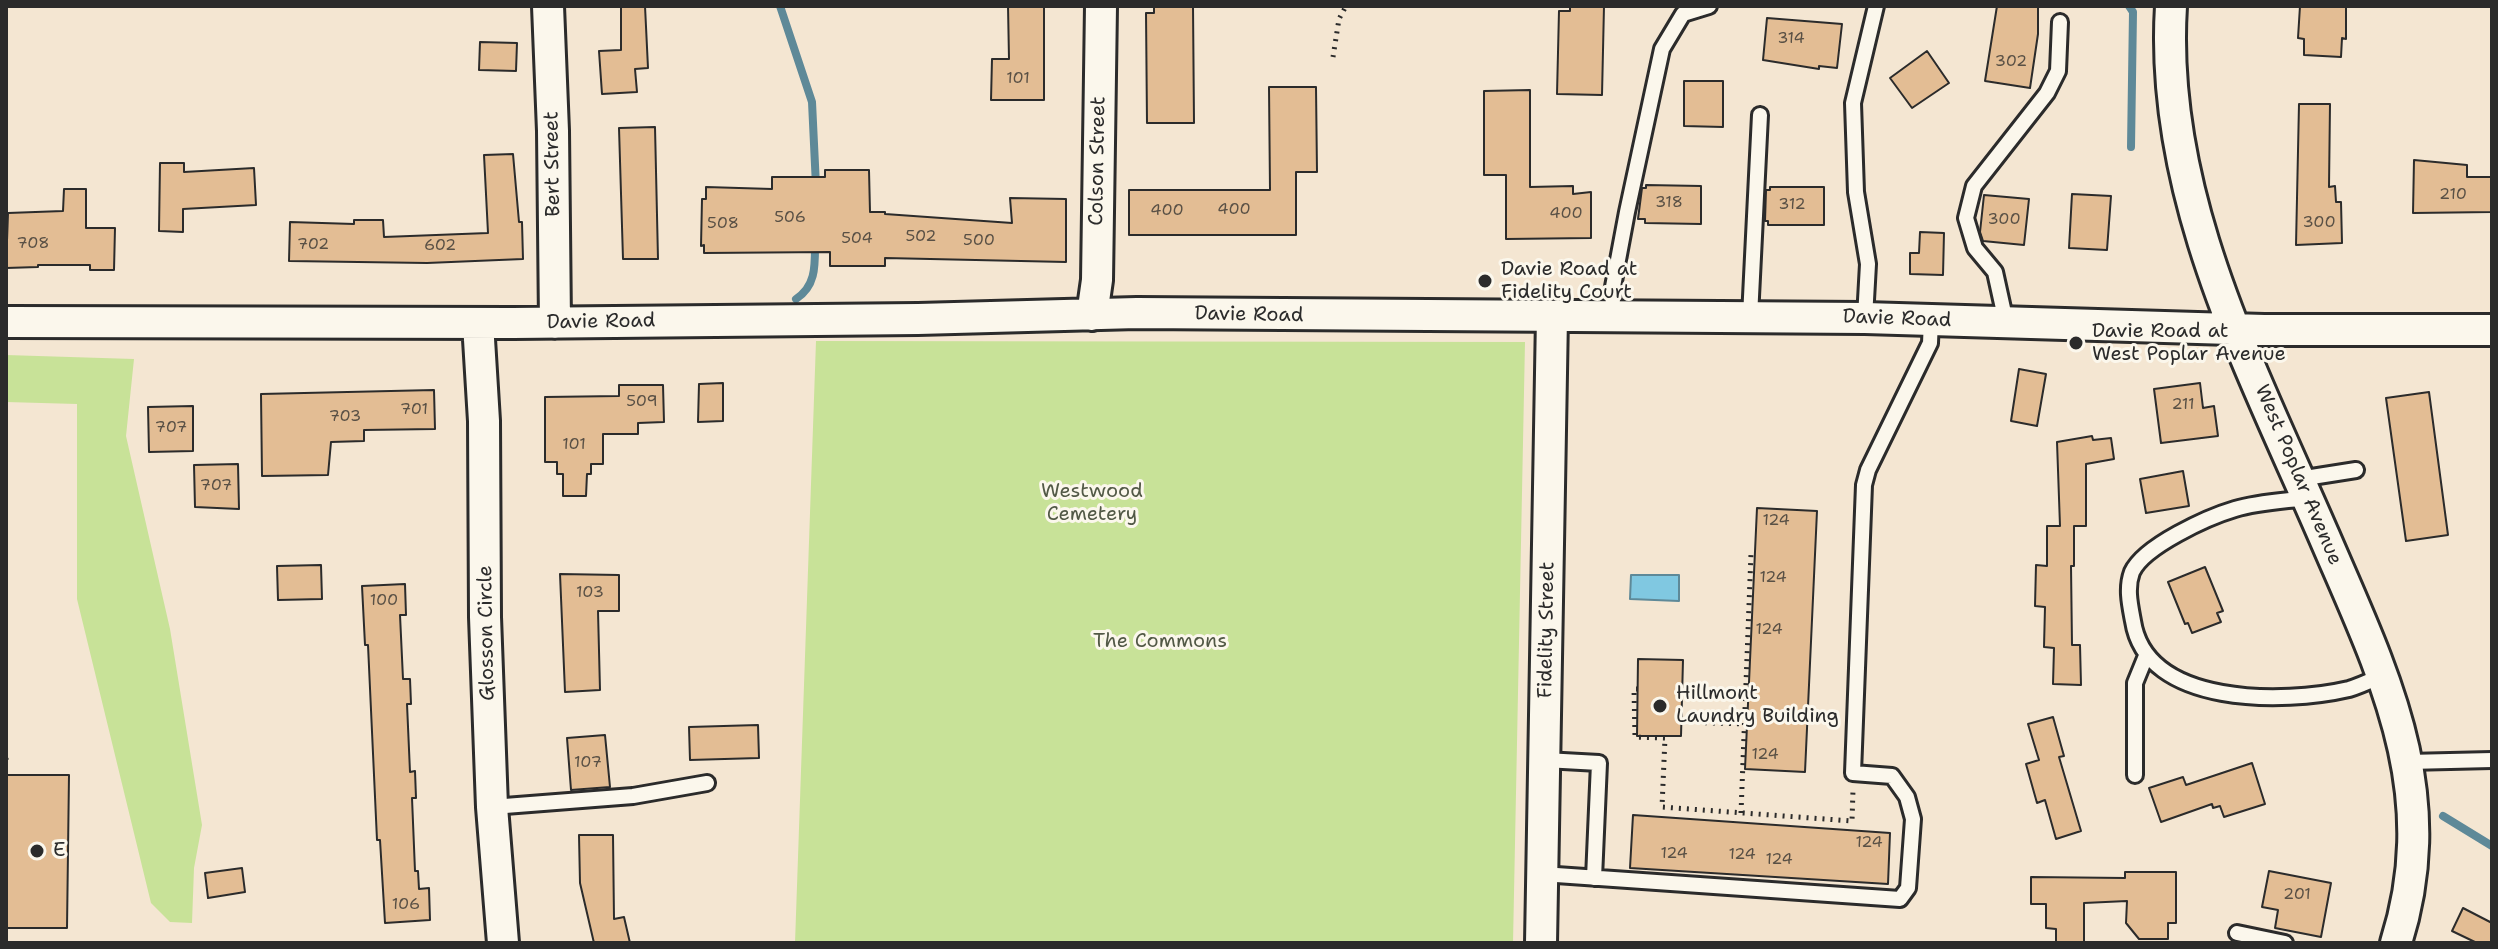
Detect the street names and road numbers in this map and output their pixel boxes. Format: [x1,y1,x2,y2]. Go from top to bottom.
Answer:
street label: Colson Street [1085,96,1111,226]
street label: Bert Street [540,111,566,217]
street label: Davie Road [1194,302,1304,328]
street label: Davie Road [1842,305,1952,333]
street label: Davie Road [546,309,656,335]
street label: West Poplar Avenue [2249,381,2347,569]
street label: Fidelity Street [1534,561,1560,699]
street label: Glosson Circle [474,565,500,701]

